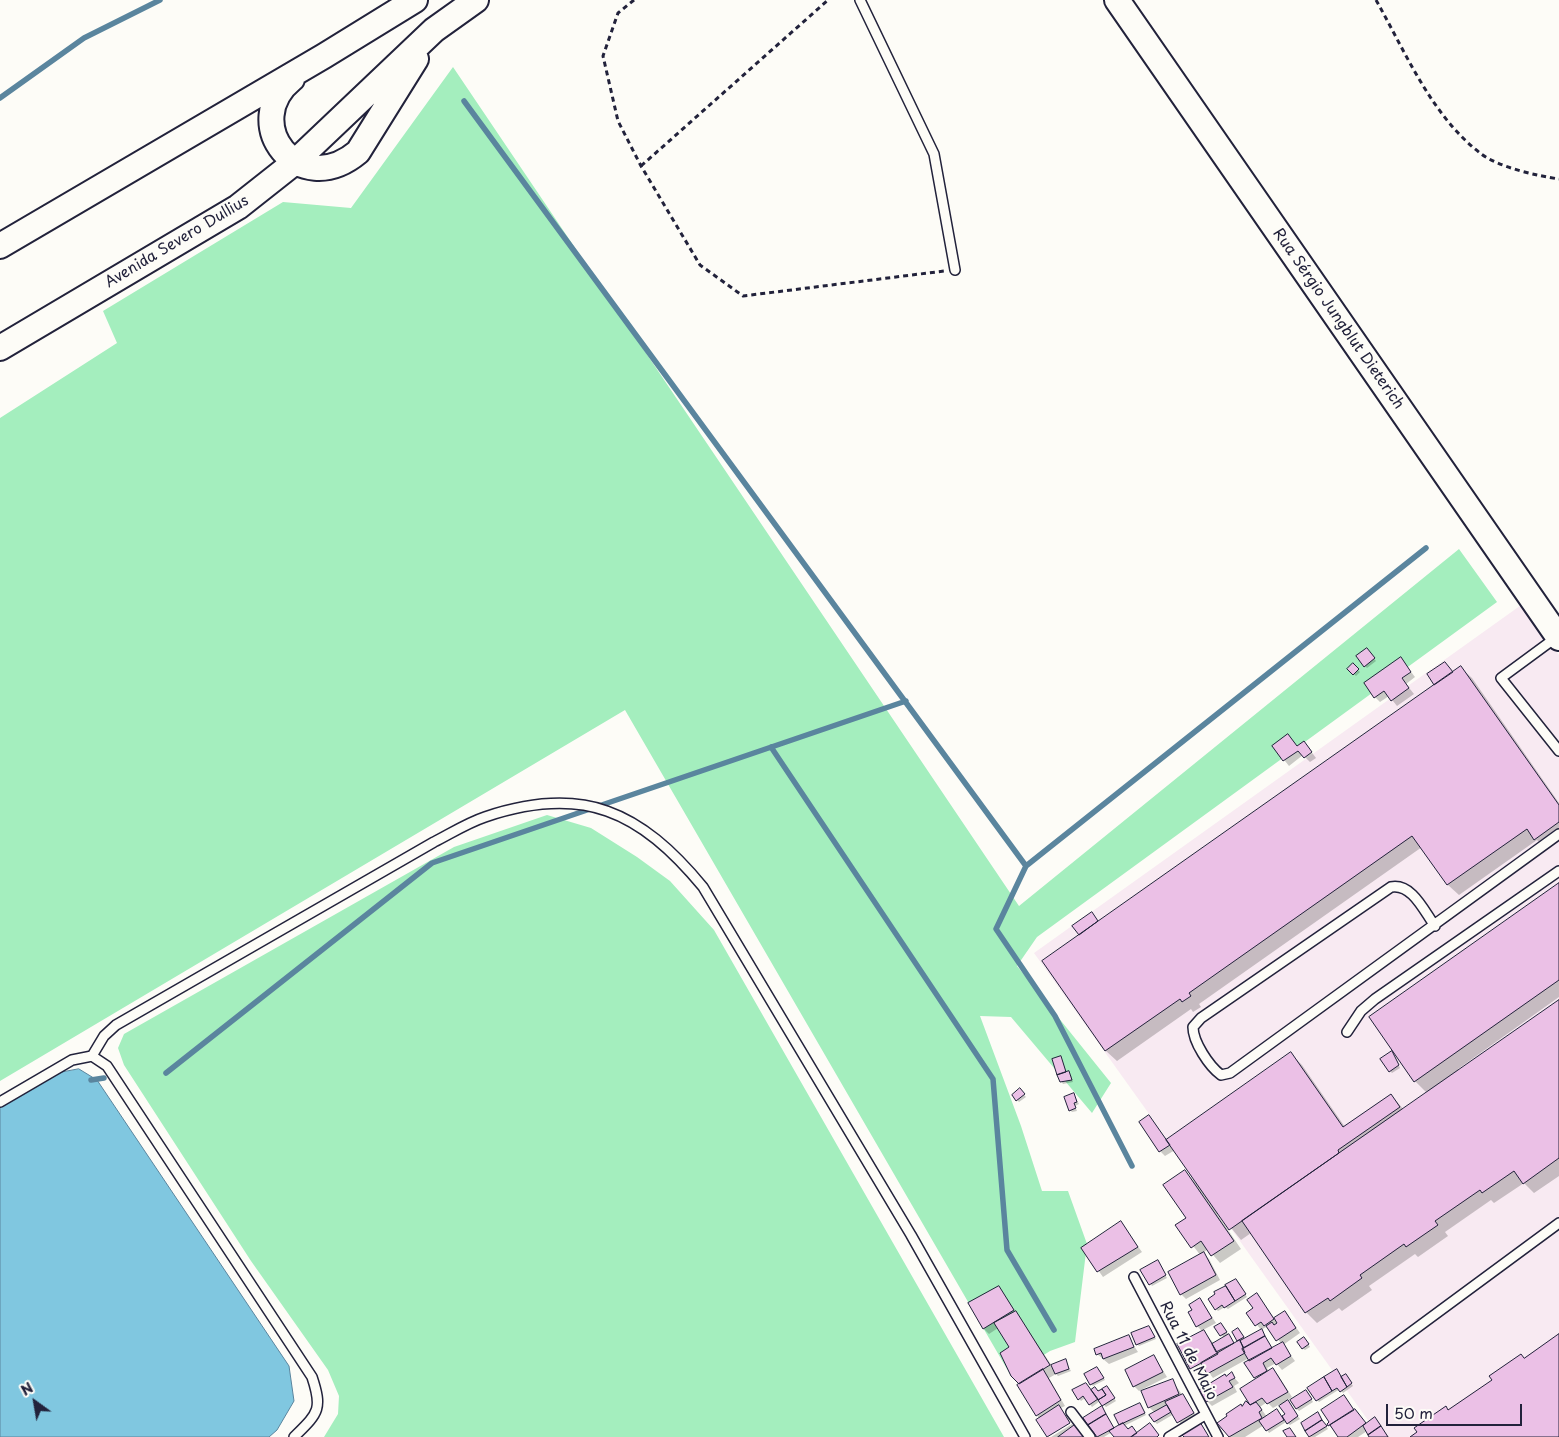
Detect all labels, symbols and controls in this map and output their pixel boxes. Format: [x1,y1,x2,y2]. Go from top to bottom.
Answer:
street label: Avenida Severo Dullius [102,192,252,292]
street label: Rua Sérgio Jungblut Dieterich [1269,225,1407,413]
street label: Rua 11 de Maio [1155,1299,1221,1403]
north arrow [10,1377,60,1427]
text: N [17,1377,37,1401]
scale bar [1389,1394,1525,1426]
text: 50 m [1394,1401,1433,1424]

